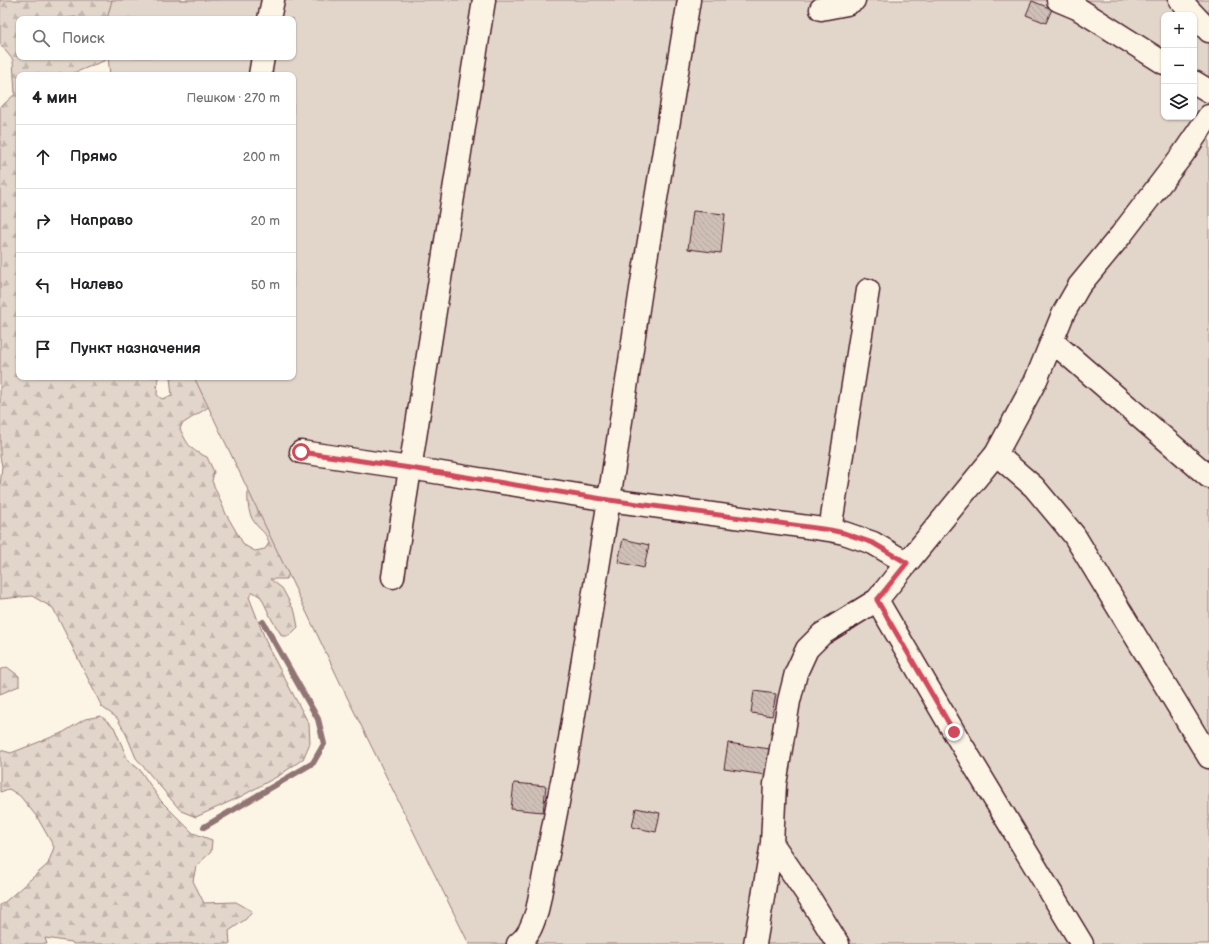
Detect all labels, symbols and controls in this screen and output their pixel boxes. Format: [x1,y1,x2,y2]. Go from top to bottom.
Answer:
map controls [1161,12,1197,120]
button: + [1161,12,1197,48]
search box [16,16,296,60]
icon: search [30,27,52,49]
text: Поиск [62,29,105,48]
button: − [1161,48,1197,84]
button: layers [1161,84,1197,120]
text: 4 мин [32,88,77,108]
text: Пешком · 270 m [187,90,280,106]
icon: ahead [32,146,54,168]
text: Прямо [70,147,117,166]
text: 200 m [243,149,280,165]
icon: right [32,210,54,232]
text: Направо [70,211,133,230]
text: 20 m [250,213,280,229]
icon: left [32,274,54,296]
text: Налево [70,275,123,294]
text: 50 m [251,277,280,293]
icon: arrive [32,338,54,360]
text: Пункт назначения [70,339,201,358]
route start [292,443,310,461]
route end [945,723,963,741]

